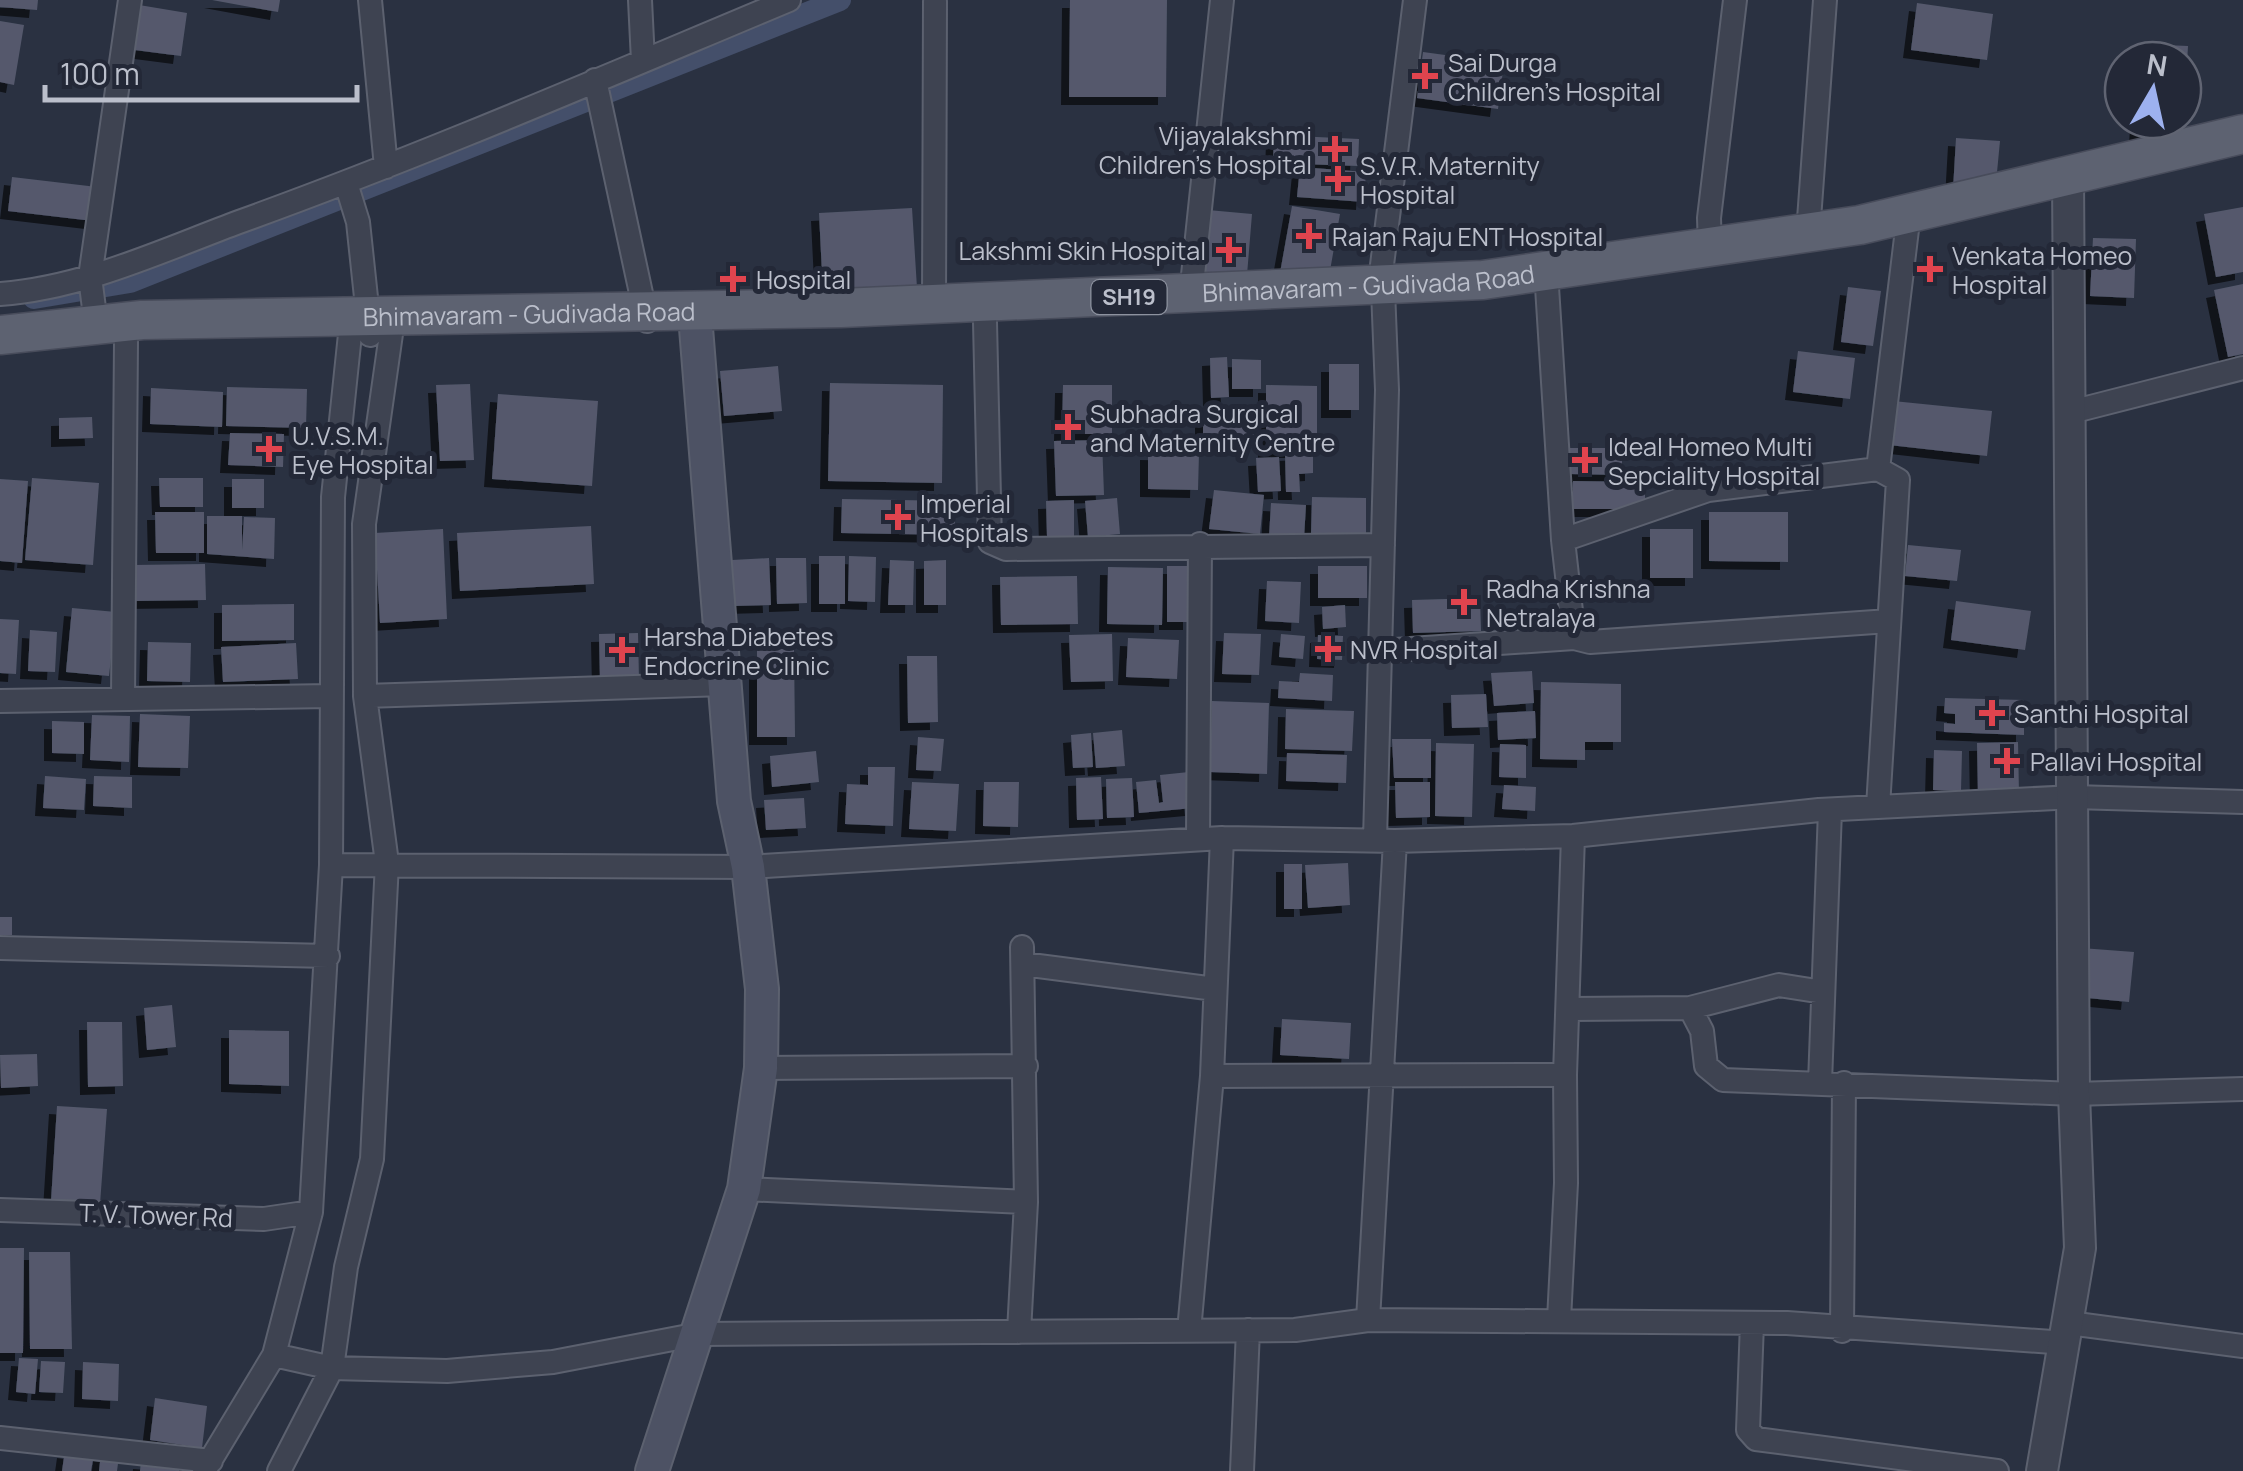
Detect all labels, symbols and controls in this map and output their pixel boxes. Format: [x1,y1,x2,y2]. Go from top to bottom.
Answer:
scale bar [45,40,358,102]
north arrow [2103,40,2203,140]
text: N [2144,44,2170,85]
place label: Sai Durga Children's Hospital [1448,45,1661,109]
text: 100 m [60,53,140,94]
marker: Sai Durga Children's Hospital [1412,63,1438,89]
place label: Vijayalakshmi Children's Hospital [1099,118,1312,182]
marker: Vijayalakshmi Children's Hospital [1322,136,1348,162]
place label: S.V.R. Maternity Hospital [1360,148,1540,212]
marker: S.V.R. Maternity Hospital [1325,166,1351,192]
place label: Rajan Raju ENT Hospital [1332,219,1603,254]
marker: Rajan Raju ENT Hospital [1296,223,1322,249]
place label: Lakshmi Skin Hospital [958,233,1206,268]
marker: Lakshmi Skin Hospital [1216,237,1242,263]
place label: Venkata Homeo Hospital [1952,238,2132,302]
street label: Bhimavaram - Gudivada Road [1202,255,1537,310]
marker: Venkata Homeo Hospital [1917,256,1943,282]
place label: Hospital [756,262,851,297]
marker: Hospital [720,266,746,292]
road number: SH19 [1092,280,1166,314]
street label: Bhimavaram - Gudivada Road [363,293,696,334]
place label: Subhadra Surgical and Maternity Centre [1090,396,1335,460]
marker: Subhadra Surgical and Maternity Centre [1055,414,1081,440]
place label: U.V.S.M. Eye Hospital [292,418,434,482]
place label: Ideal Homeo Multi Sepciality Hospital [1608,429,1820,493]
marker: U.V.S.M. Eye Hospital [256,436,282,462]
marker: Ideal Homeo Multi Sepciality Hospital [1572,447,1598,473]
place label: Imperial Hospitals [920,486,1028,550]
marker: Imperial Hospitals [885,504,911,530]
place label: Radha Krishna Netralaya [1486,571,1651,635]
marker: Radha Krishna Netralaya [1451,589,1477,615]
place label: Harsha Diabetes Endocrine Clinic [644,619,834,683]
place label: NVR Hospital [1350,632,1498,667]
marker: NVR Hospital [1315,636,1341,662]
marker: Harsha Diabetes Endocrine Clinic [609,637,635,663]
place label: Santhi Hospital [2014,696,2189,731]
marker: Santhi Hospital [1979,700,2005,726]
place label: Pallavi Hospital [2030,744,2202,779]
marker: Pallavi Hospital [1994,748,2020,774]
street label: T. V. Tower Rd [79,1195,233,1235]

